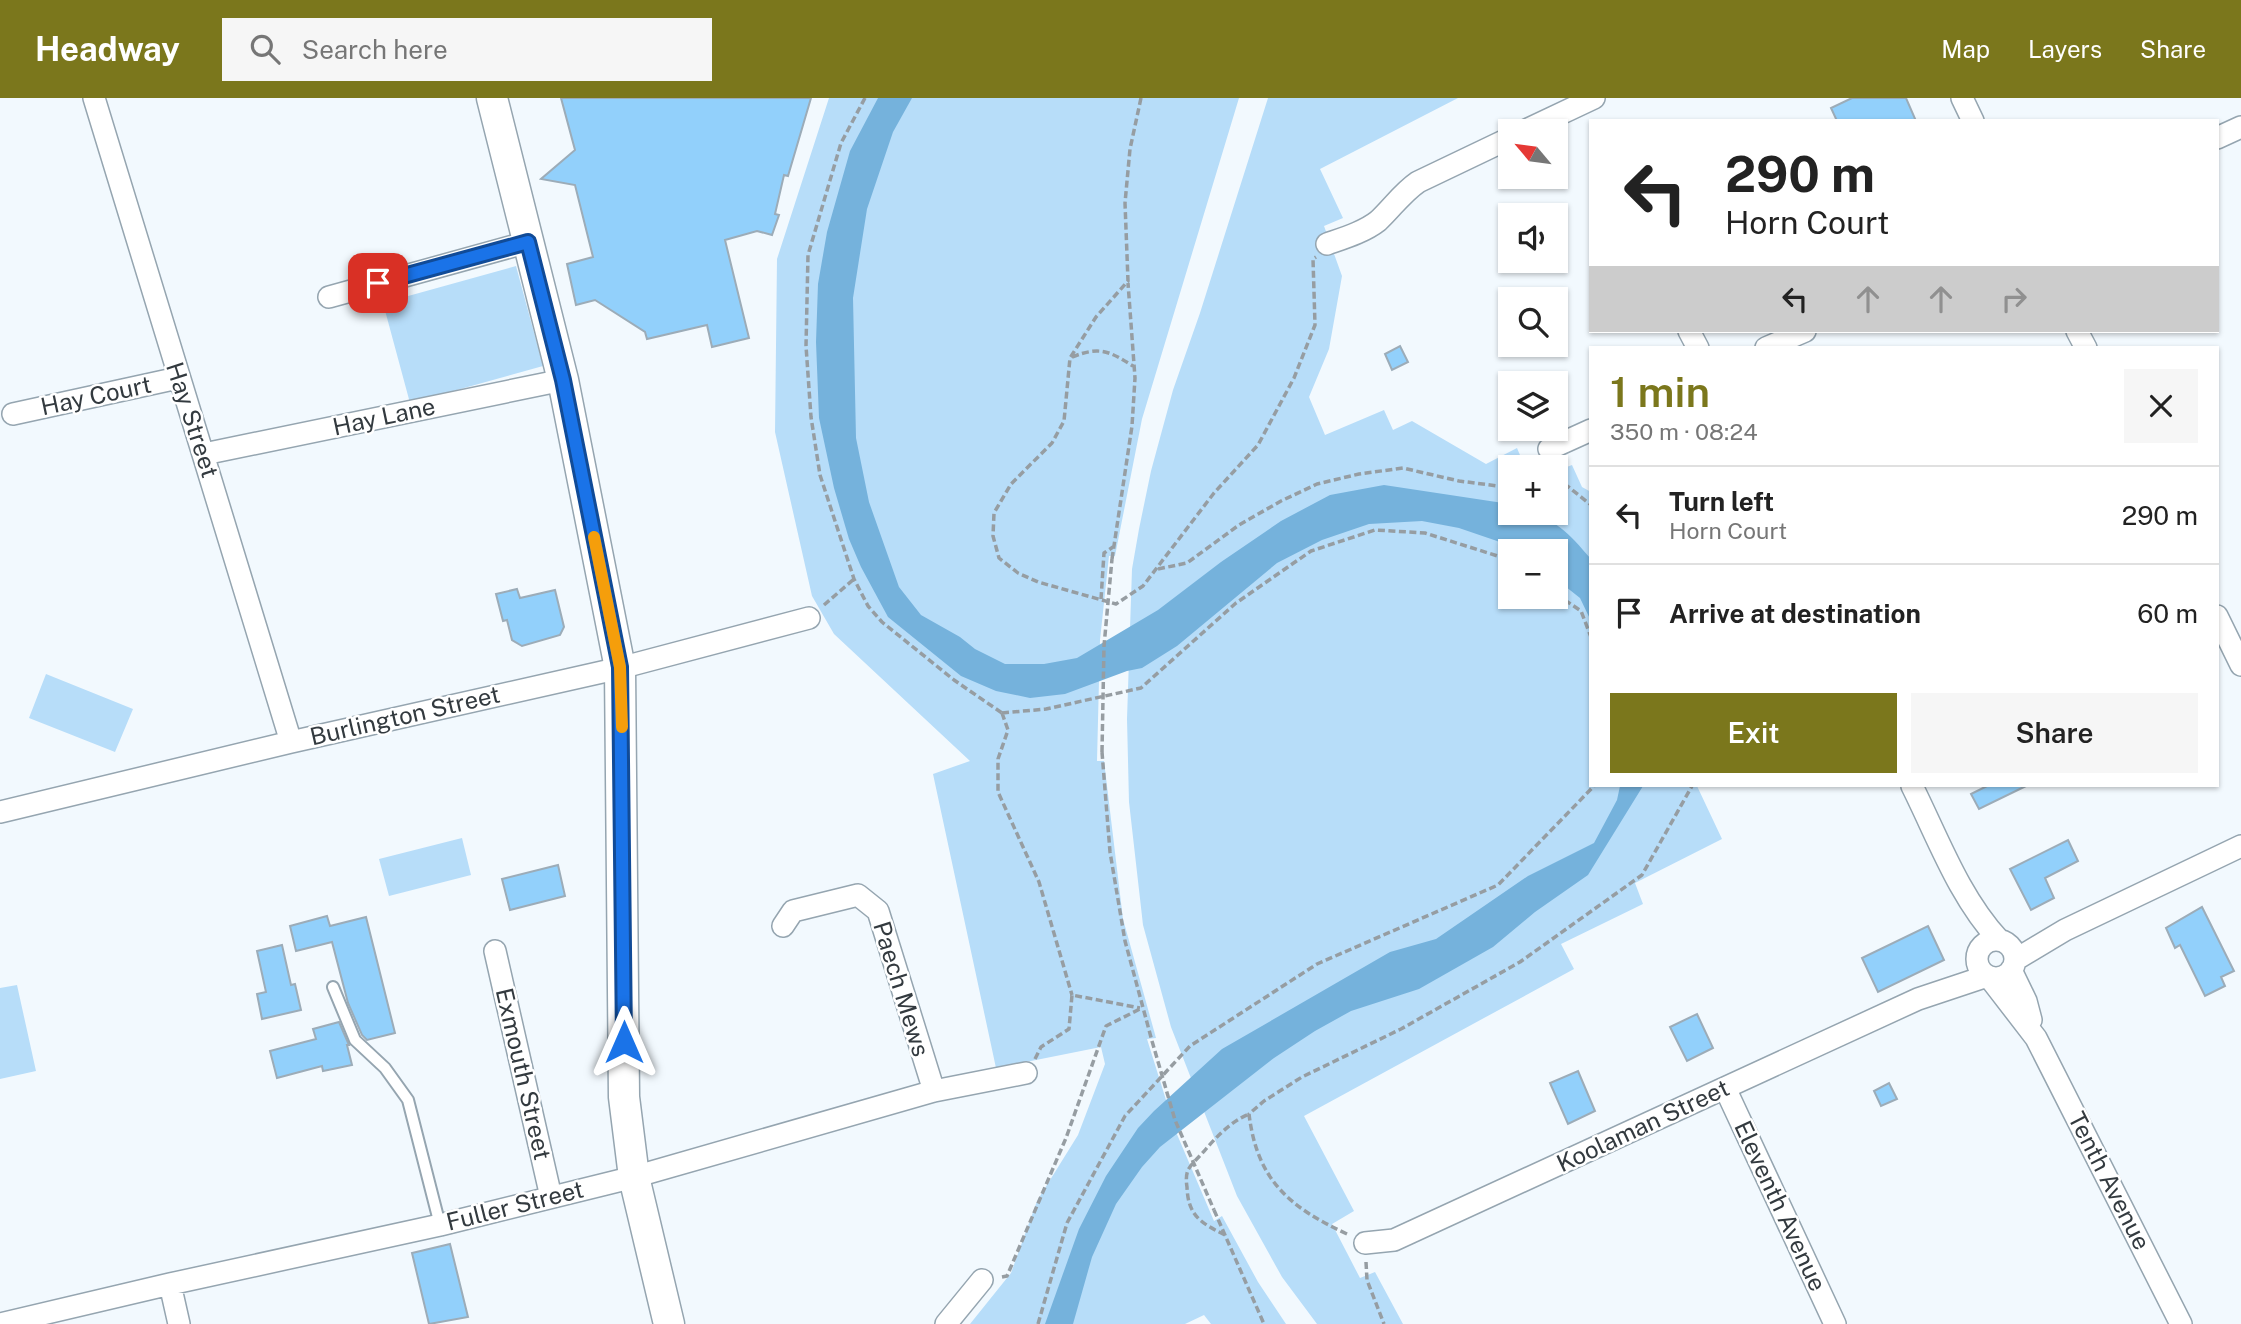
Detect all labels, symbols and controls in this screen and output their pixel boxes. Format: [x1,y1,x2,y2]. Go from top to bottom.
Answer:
search box [222,18,712,81]
text: Headway [35,30,180,68]
icon: search [246,30,284,68]
text: Search here [302,34,448,65]
text: Map [1941,35,1990,63]
text: Layers [2028,35,2102,63]
text: Share [2140,35,2206,63]
north arrow [1498,119,1568,189]
map controls [1498,119,1568,609]
text: 290 m [1725,145,1875,203]
icon: left [1610,147,1701,238]
button: sound [1498,203,1568,273]
text: Horn Court [1725,204,1889,241]
pin [348,253,408,313]
icon: arrive [359,264,397,302]
icon: left [1776,280,1814,318]
icon: ahead [1849,280,1887,318]
icon: ahead [1922,280,1960,318]
icon: right [1995,280,2033,318]
button: search [1498,287,1568,357]
street label: Hay Street [161,358,225,481]
text: 1 min [1610,367,1710,416]
button: close [2124,369,2198,443]
street label: Hay Court [38,370,154,420]
button: layers [1498,371,1568,441]
street label: Hay Lane [330,392,438,441]
text: 350 m · 08:24 [1610,418,1758,445]
button: + [1498,455,1568,525]
text: Turn left [1669,486,1774,517]
icon: left [1610,496,1648,534]
text: 290 m [2122,500,2198,531]
text: Horn Court [1669,517,1787,544]
button: − [1498,539,1568,609]
icon: arrive [1610,594,1648,632]
text: Arrive at destination [1669,598,1921,629]
text: 60 m [2137,598,2198,629]
street label: Burlington Street [307,680,502,750]
button: Exit [1610,693,1897,773]
button: Share [1911,693,2198,773]
street label: Paech Mews [868,918,936,1060]
street label: Exmouth Street [491,985,557,1162]
position arrow [587,1005,661,1079]
street label: Koolaman Street [1552,1073,1733,1177]
street label: Tenth Avenue [2063,1107,2157,1254]
street label: Eleventh Avenue [1729,1116,1833,1295]
street label: Fuller Street [443,1174,586,1236]

